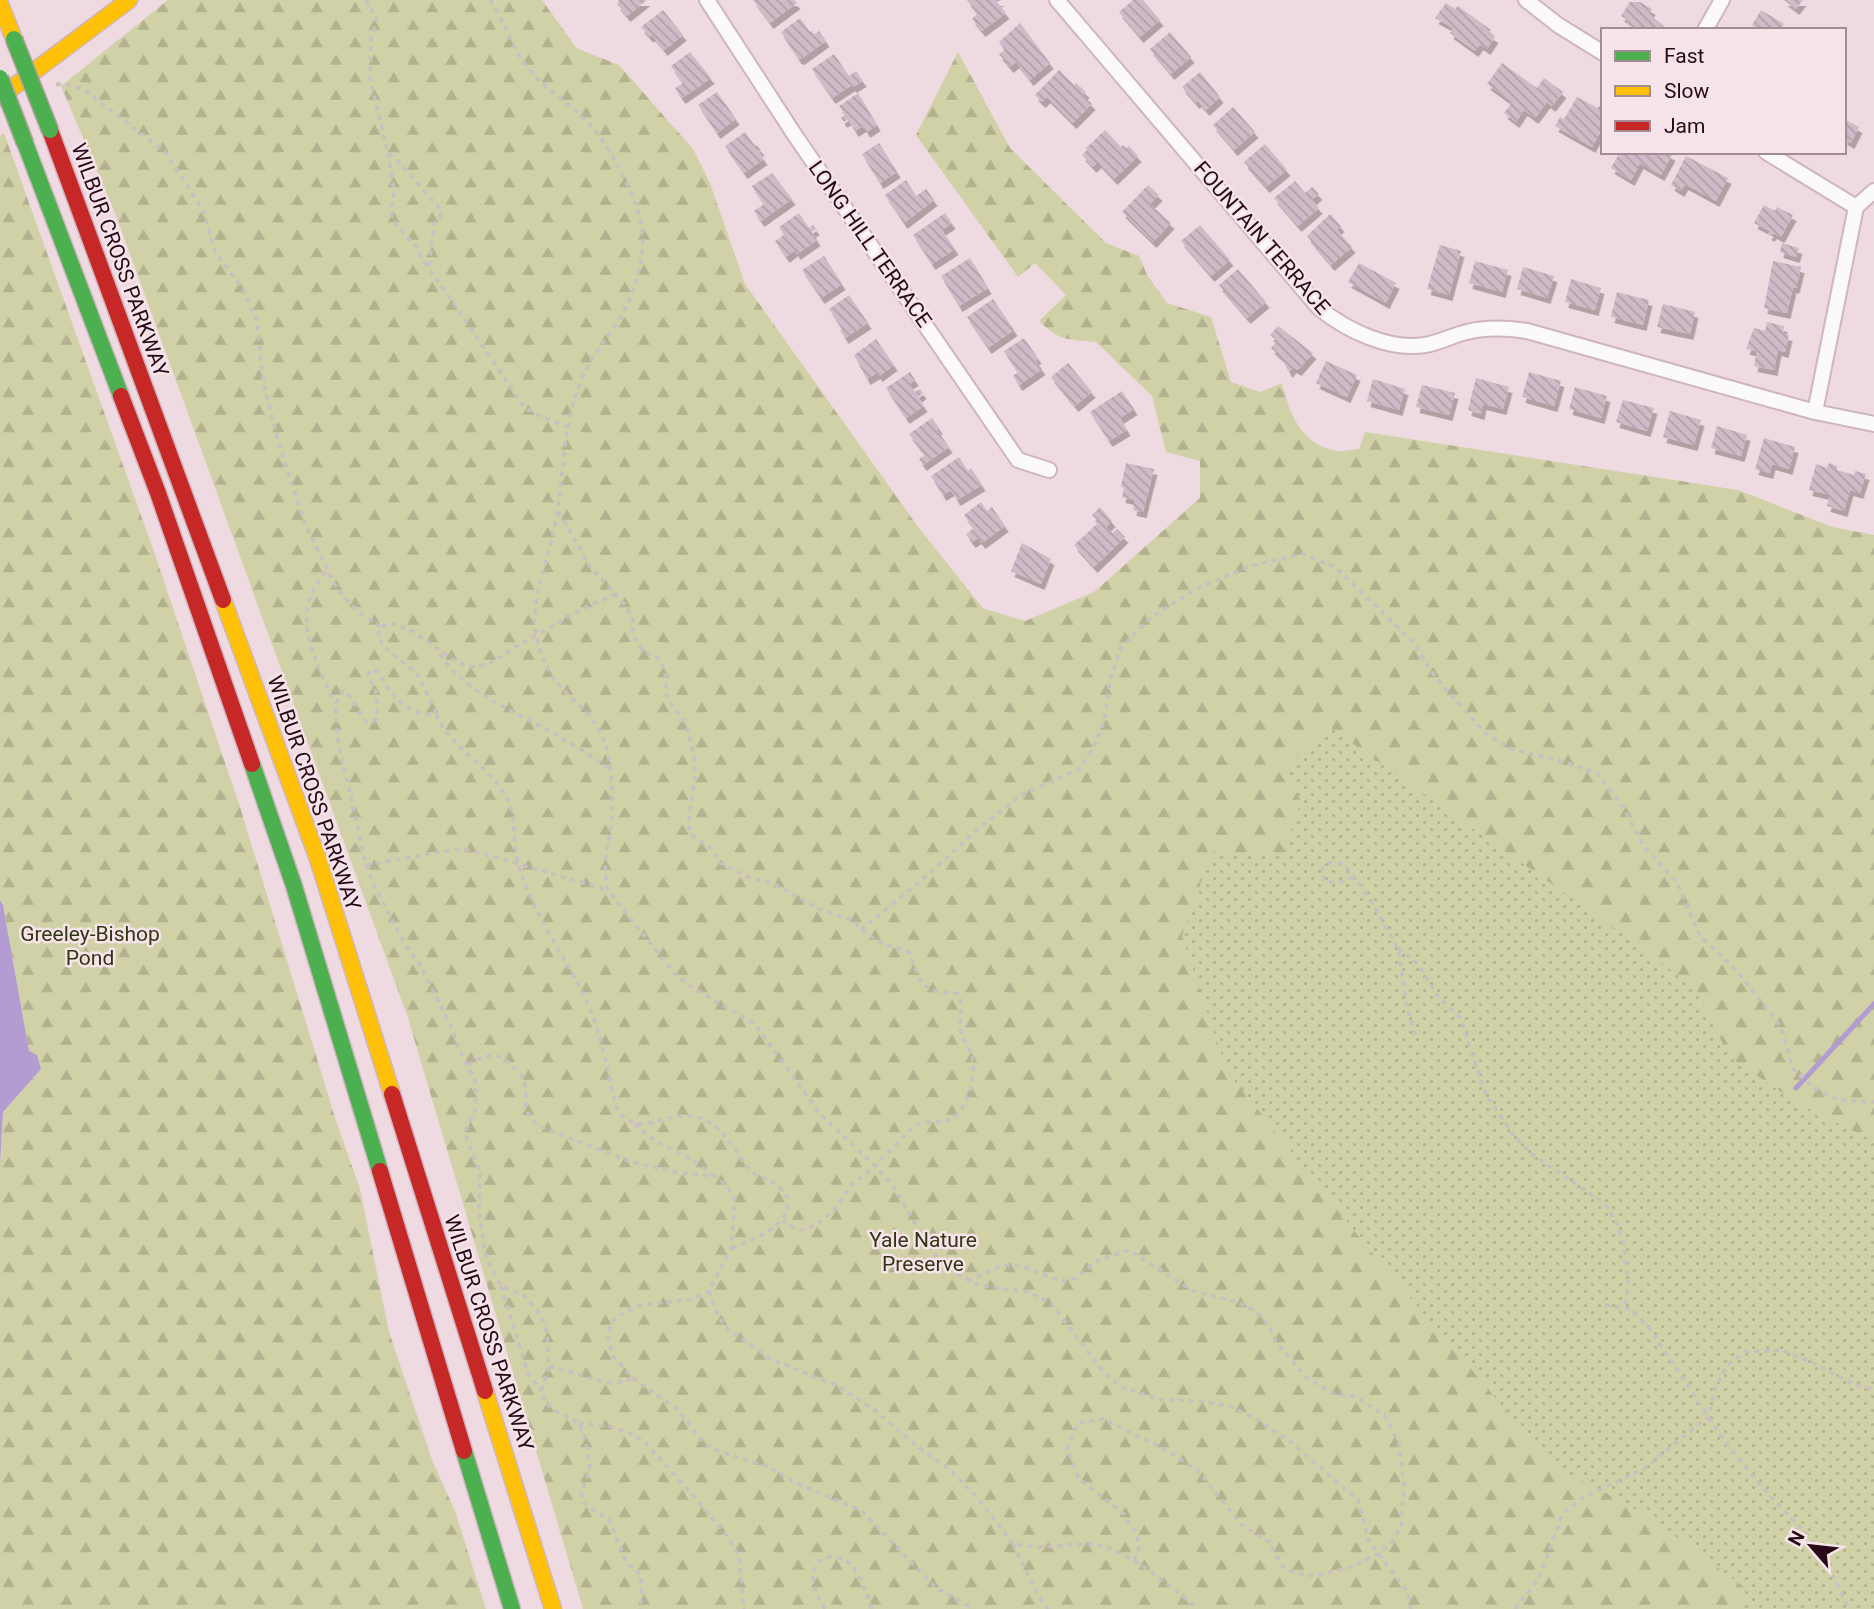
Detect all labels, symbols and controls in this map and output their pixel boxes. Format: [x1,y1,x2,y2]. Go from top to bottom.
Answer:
legend [1601,28,1846,154]
text: Fast [1664,44,1705,68]
text: Slow [1664,79,1710,103]
text: Jam [1664,114,1705,138]
street label: WILBUR CROSS PARKWAY [67,140,174,380]
street label: LONG HILL TERRACE [804,156,936,332]
street label: FOUNTAIN TERRACE [1189,157,1335,319]
street label: WILBUR CROSS PARKWAY [262,672,366,914]
park label: Greeley-Bishop Pond [20,922,160,970]
street label: WILBUR CROSS PARKWAY [439,1212,539,1454]
park label: Yale Nature Preserve [869,1228,977,1276]
north arrow [1776,1511,1846,1581]
text: N [1783,1527,1810,1550]

